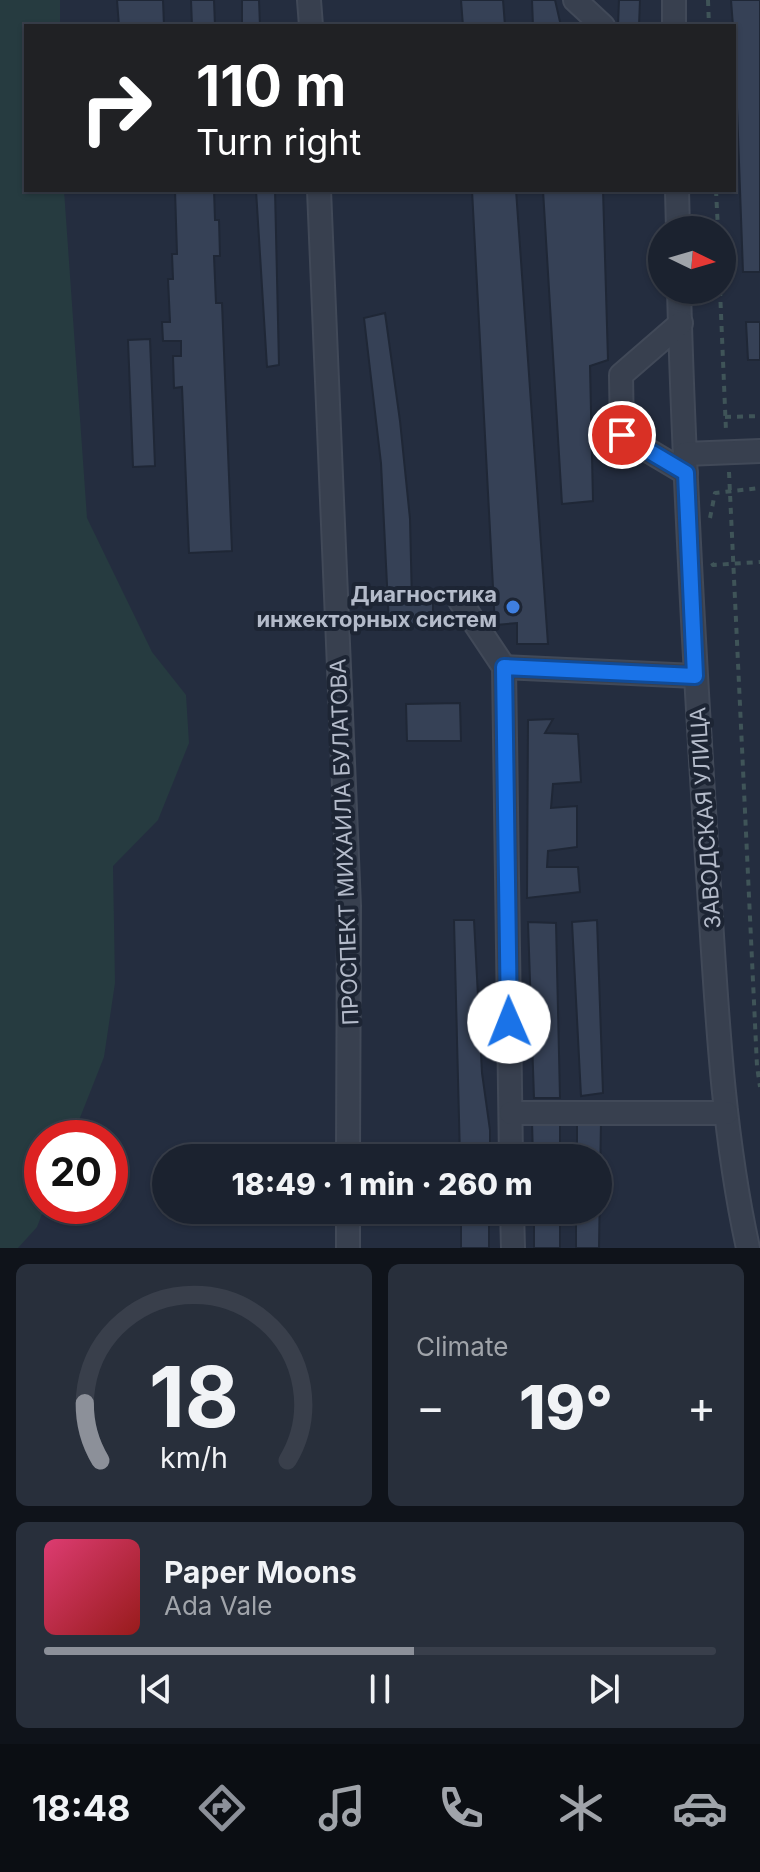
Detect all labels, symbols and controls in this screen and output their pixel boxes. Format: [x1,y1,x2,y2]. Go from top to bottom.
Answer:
text: 110 m [196,52,346,120]
icon: right [64,56,168,160]
text: Turn right [196,120,361,164]
north arrow [648,216,736,304]
map controls [648,216,736,304]
pin [588,401,656,469]
icon: arrive [600,413,644,457]
place label: Диагностика инжекторных систем [256,581,497,632]
marker: Диагностика инжекторных систем [504,598,522,616]
street label: ПРОСПЕКТ МИХАИЛА БУЛАТОВА [325,658,363,1026]
street label: ЗАВОДСКАЯ УЛИЦА [684,706,726,930]
position arrow [467,980,551,1064]
speed limit sign: 20 [24,1120,128,1224]
text: 18:49 · 1 min · 260 m [232,1166,532,1202]
text: Climate [416,1331,508,1362]
text: 18 [149,1346,239,1447]
text: 19° [519,1371,613,1443]
text: − [416,1380,445,1434]
text: + [687,1380,716,1434]
text: km/h [160,1440,228,1475]
text: Paper Moons [164,1554,357,1590]
text: Ada Vale [164,1590,272,1621]
icon: previous [134,1667,178,1711]
icon: pause [358,1667,402,1711]
icon: next [582,1667,626,1711]
icon: directions [194,1780,250,1836]
icon: music [314,1780,370,1836]
icon: phone [433,1780,489,1836]
icon: climate [553,1780,609,1836]
icon: car [672,1780,728,1836]
text: 18:48 [32,1786,131,1830]

